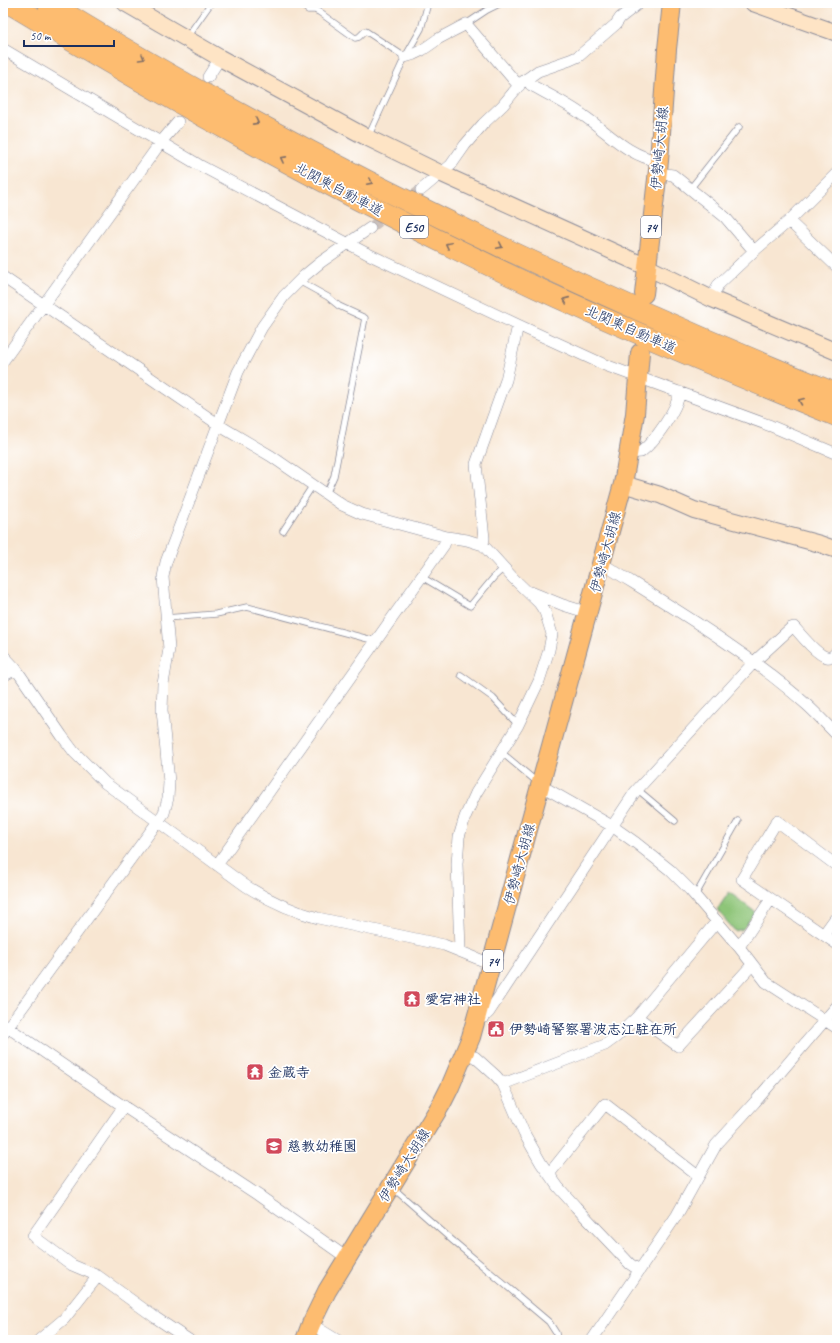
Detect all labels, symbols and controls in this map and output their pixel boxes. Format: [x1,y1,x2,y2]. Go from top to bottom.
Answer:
scale bar [24,22,114,48]
text: 50 m [30,28,52,44]
one-way arrow [138,54,145,61]
street label: 伊勢崎大胡線 [647,105,672,191]
one-way arrow [251,117,259,124]
one-way arrow [280,156,287,164]
street label: 北関東自動車道 [292,159,386,220]
one-way arrow [366,178,374,185]
road number: E50 [400,216,428,238]
road number: 74 [641,216,661,238]
one-way arrow [495,241,503,249]
one-way arrow [445,242,452,249]
one-way arrow [562,297,570,305]
street label: 北関東自動車道 [583,302,679,357]
one-way arrow [797,398,804,406]
street label: 伊勢崎大胡線 [586,509,625,595]
street label: 伊勢崎大胡線 [500,821,539,907]
road number: 74 [483,950,503,972]
temple icon: 愛宕神社 [402,989,422,1009]
place label: 愛宕神社 [425,991,481,1008]
public building icon: 伊勢崎警察署波志江駐在所 [486,1019,506,1039]
place label: 伊勢崎警察署波志江駐在所 [509,1021,677,1038]
temple icon: 金蔵寺 [245,1062,265,1082]
place label: 金蔵寺 [268,1064,310,1081]
street label: 伊勢崎大胡線 [375,1125,434,1205]
school or university icon: 慈教幼稚園 [264,1136,284,1156]
place label: 慈教幼稚園 [287,1138,357,1155]

